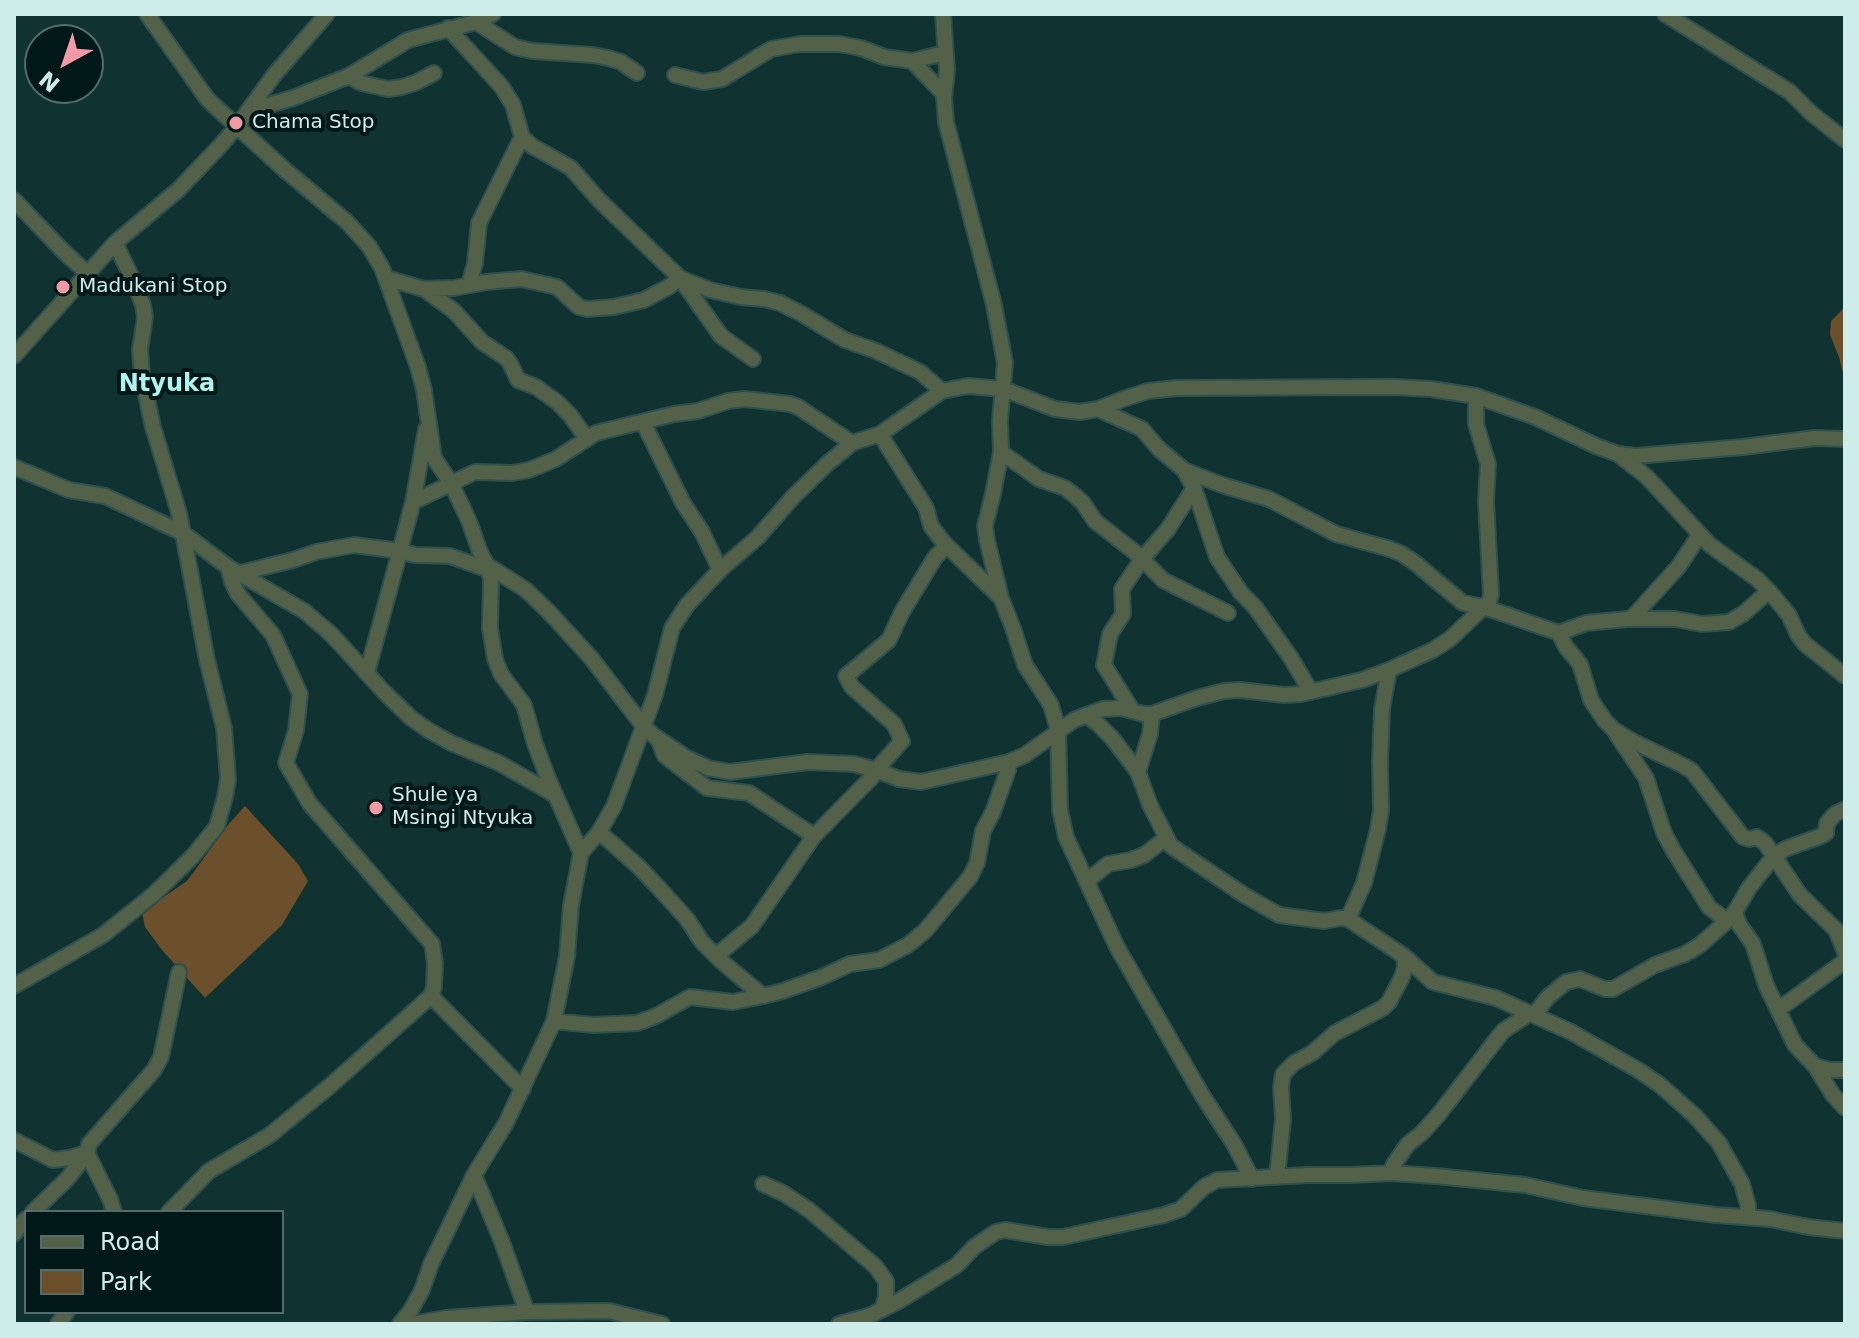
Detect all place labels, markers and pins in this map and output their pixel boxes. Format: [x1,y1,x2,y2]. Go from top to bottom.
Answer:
place label: Chama Stop [252,111,374,135]
marker: Chama Stop [227,114,245,132]
place label: Madukani Stop [79,275,227,299]
marker: Madukani Stop [54,278,72,296]
place label: Shule ya Msingi Ntyuka [392,784,533,831]
marker: Shule ya Msingi Ntyuka [367,799,385,817]

